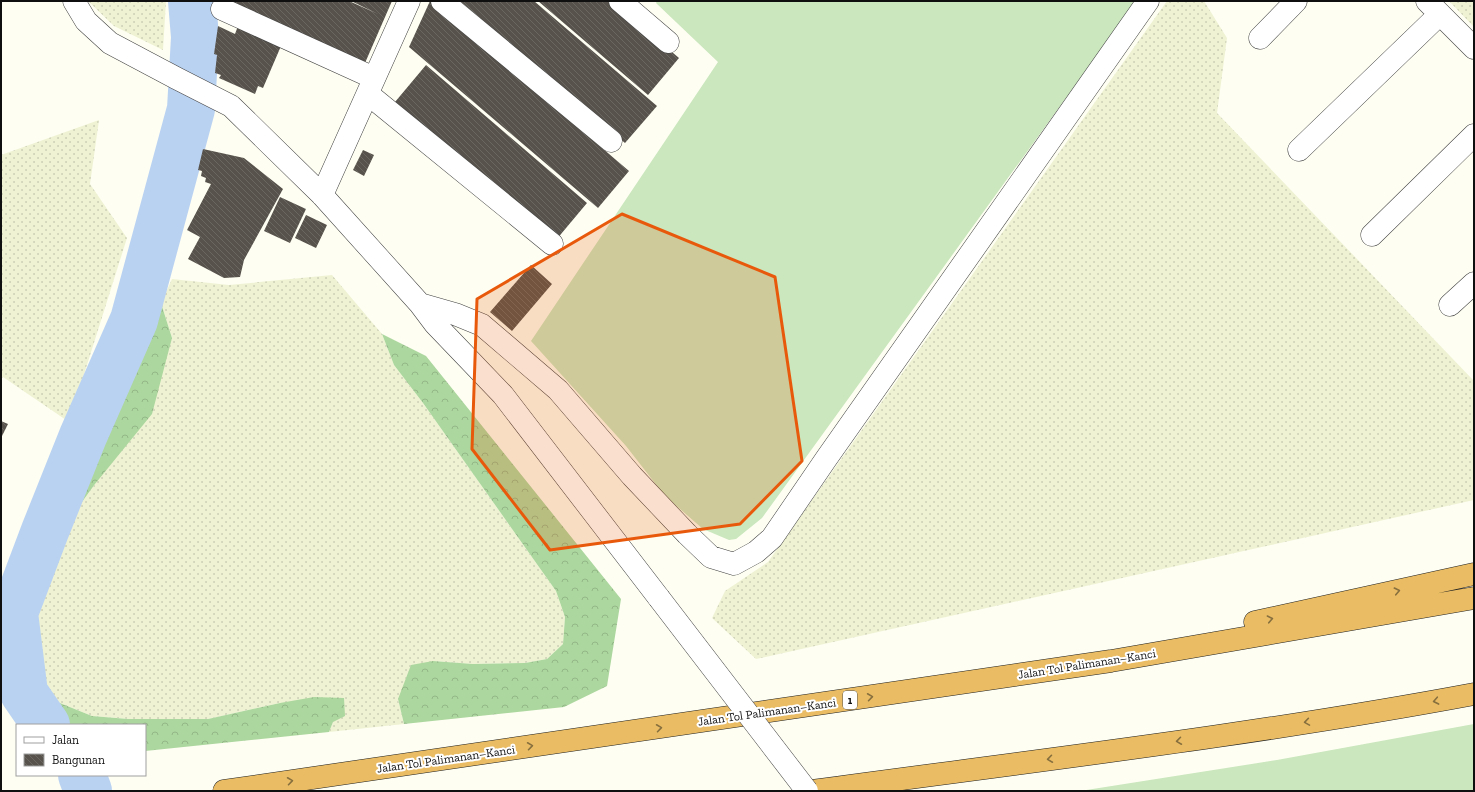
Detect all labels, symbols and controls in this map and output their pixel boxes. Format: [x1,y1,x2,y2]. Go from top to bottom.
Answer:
one-way arrow [1394,587,1400,595]
one-way arrow [1267,615,1273,623]
street label: Jalan Tol Palimanan–Kanci [1017,646,1157,682]
road number: 1 [843,691,857,709]
one-way arrow [867,693,873,701]
street label: Jalan Tol Palimanan–Kanci [697,695,838,729]
one-way arrow [1433,696,1439,705]
one-way arrow [1304,717,1311,726]
legend [16,724,146,776]
one-way arrow [656,724,662,733]
text: Jalan [52,733,79,747]
one-way arrow [1176,736,1182,745]
street label: Jalan Tol Palimanan–Kanci [376,742,517,776]
one-way arrow [527,742,533,751]
text: Bangunan [52,753,105,767]
one-way arrow [1047,754,1053,763]
one-way arrow [287,777,294,786]

